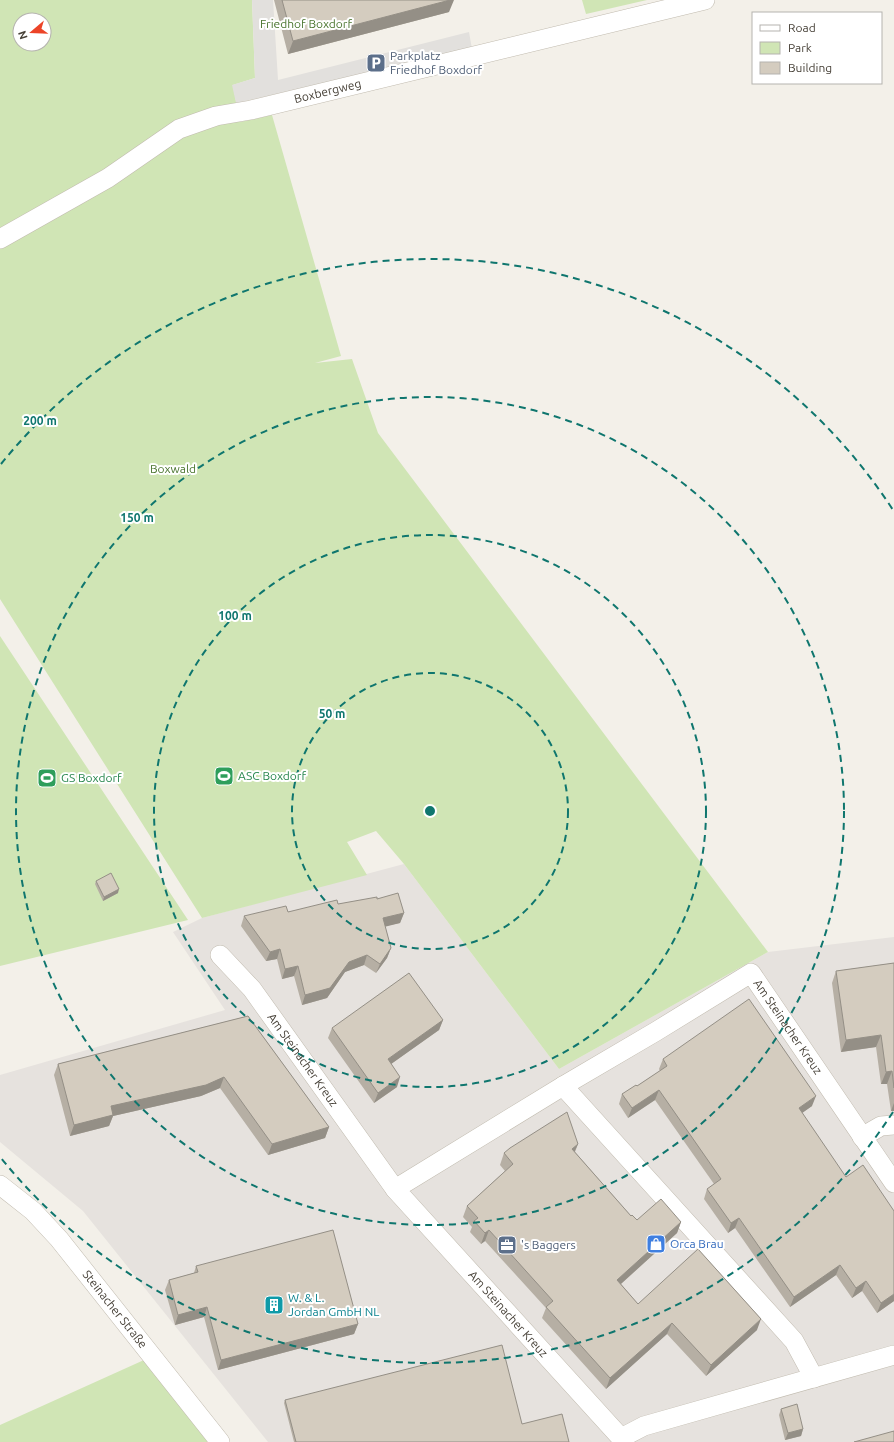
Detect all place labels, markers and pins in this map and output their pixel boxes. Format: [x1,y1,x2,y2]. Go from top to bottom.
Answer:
place label: Parkplatz Friedhof Boxdorf [390,49,482,76]
parking icon: Parkplatz Friedhof Boxdorf [365,52,387,74]
sports icon: ASC Boxdorf [213,765,235,787]
sports icon: GS Boxdorf [36,767,58,789]
place label: ASC Boxdorf [238,769,306,782]
place label: GS Boxdorf [61,771,122,784]
centre of rings [423,804,437,818]
shop icon: Orca Brau [645,1233,667,1255]
office icon: 's Baggers [496,1234,518,1256]
place label: Orca Brau [670,1237,724,1250]
place label: 's Baggers [521,1238,576,1251]
place label: W. & L. Jordan GmbH NL [288,1291,379,1318]
building icon: W. & L. Jordan GmbH NL [263,1294,285,1316]

